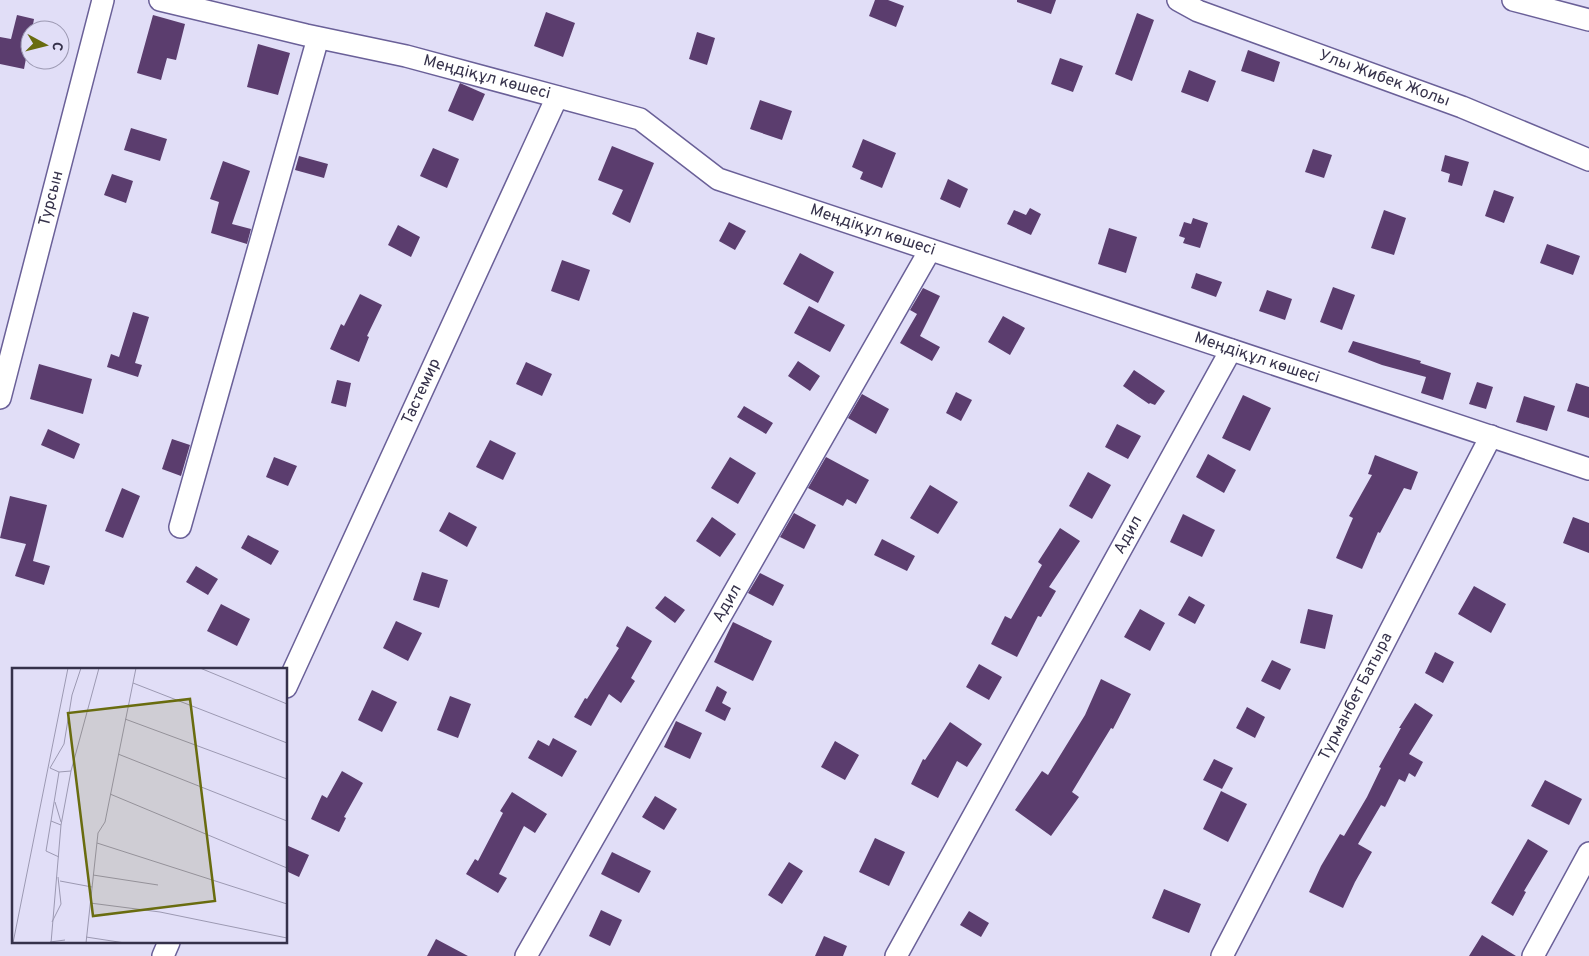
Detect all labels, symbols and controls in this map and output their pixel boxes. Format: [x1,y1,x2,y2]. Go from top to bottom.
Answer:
north arrow [20,20,70,70]
text: С [47,41,65,52]
street label: Улы Жибек Жолы [1316,46,1453,112]
street label: Меңдіқұл көшесі [421,51,553,104]
street label: Турсын [35,169,68,228]
street label: Меңдіқұл көшесі [807,200,938,261]
street label: Меңдіқұл көшесі [1192,328,1322,389]
street label: Тастемир [398,355,445,428]
street label: Адил [1110,512,1147,558]
street label: Адил [709,581,746,626]
street label: Турманбет Батыра [1315,629,1397,764]
inset map [12,668,288,944]

